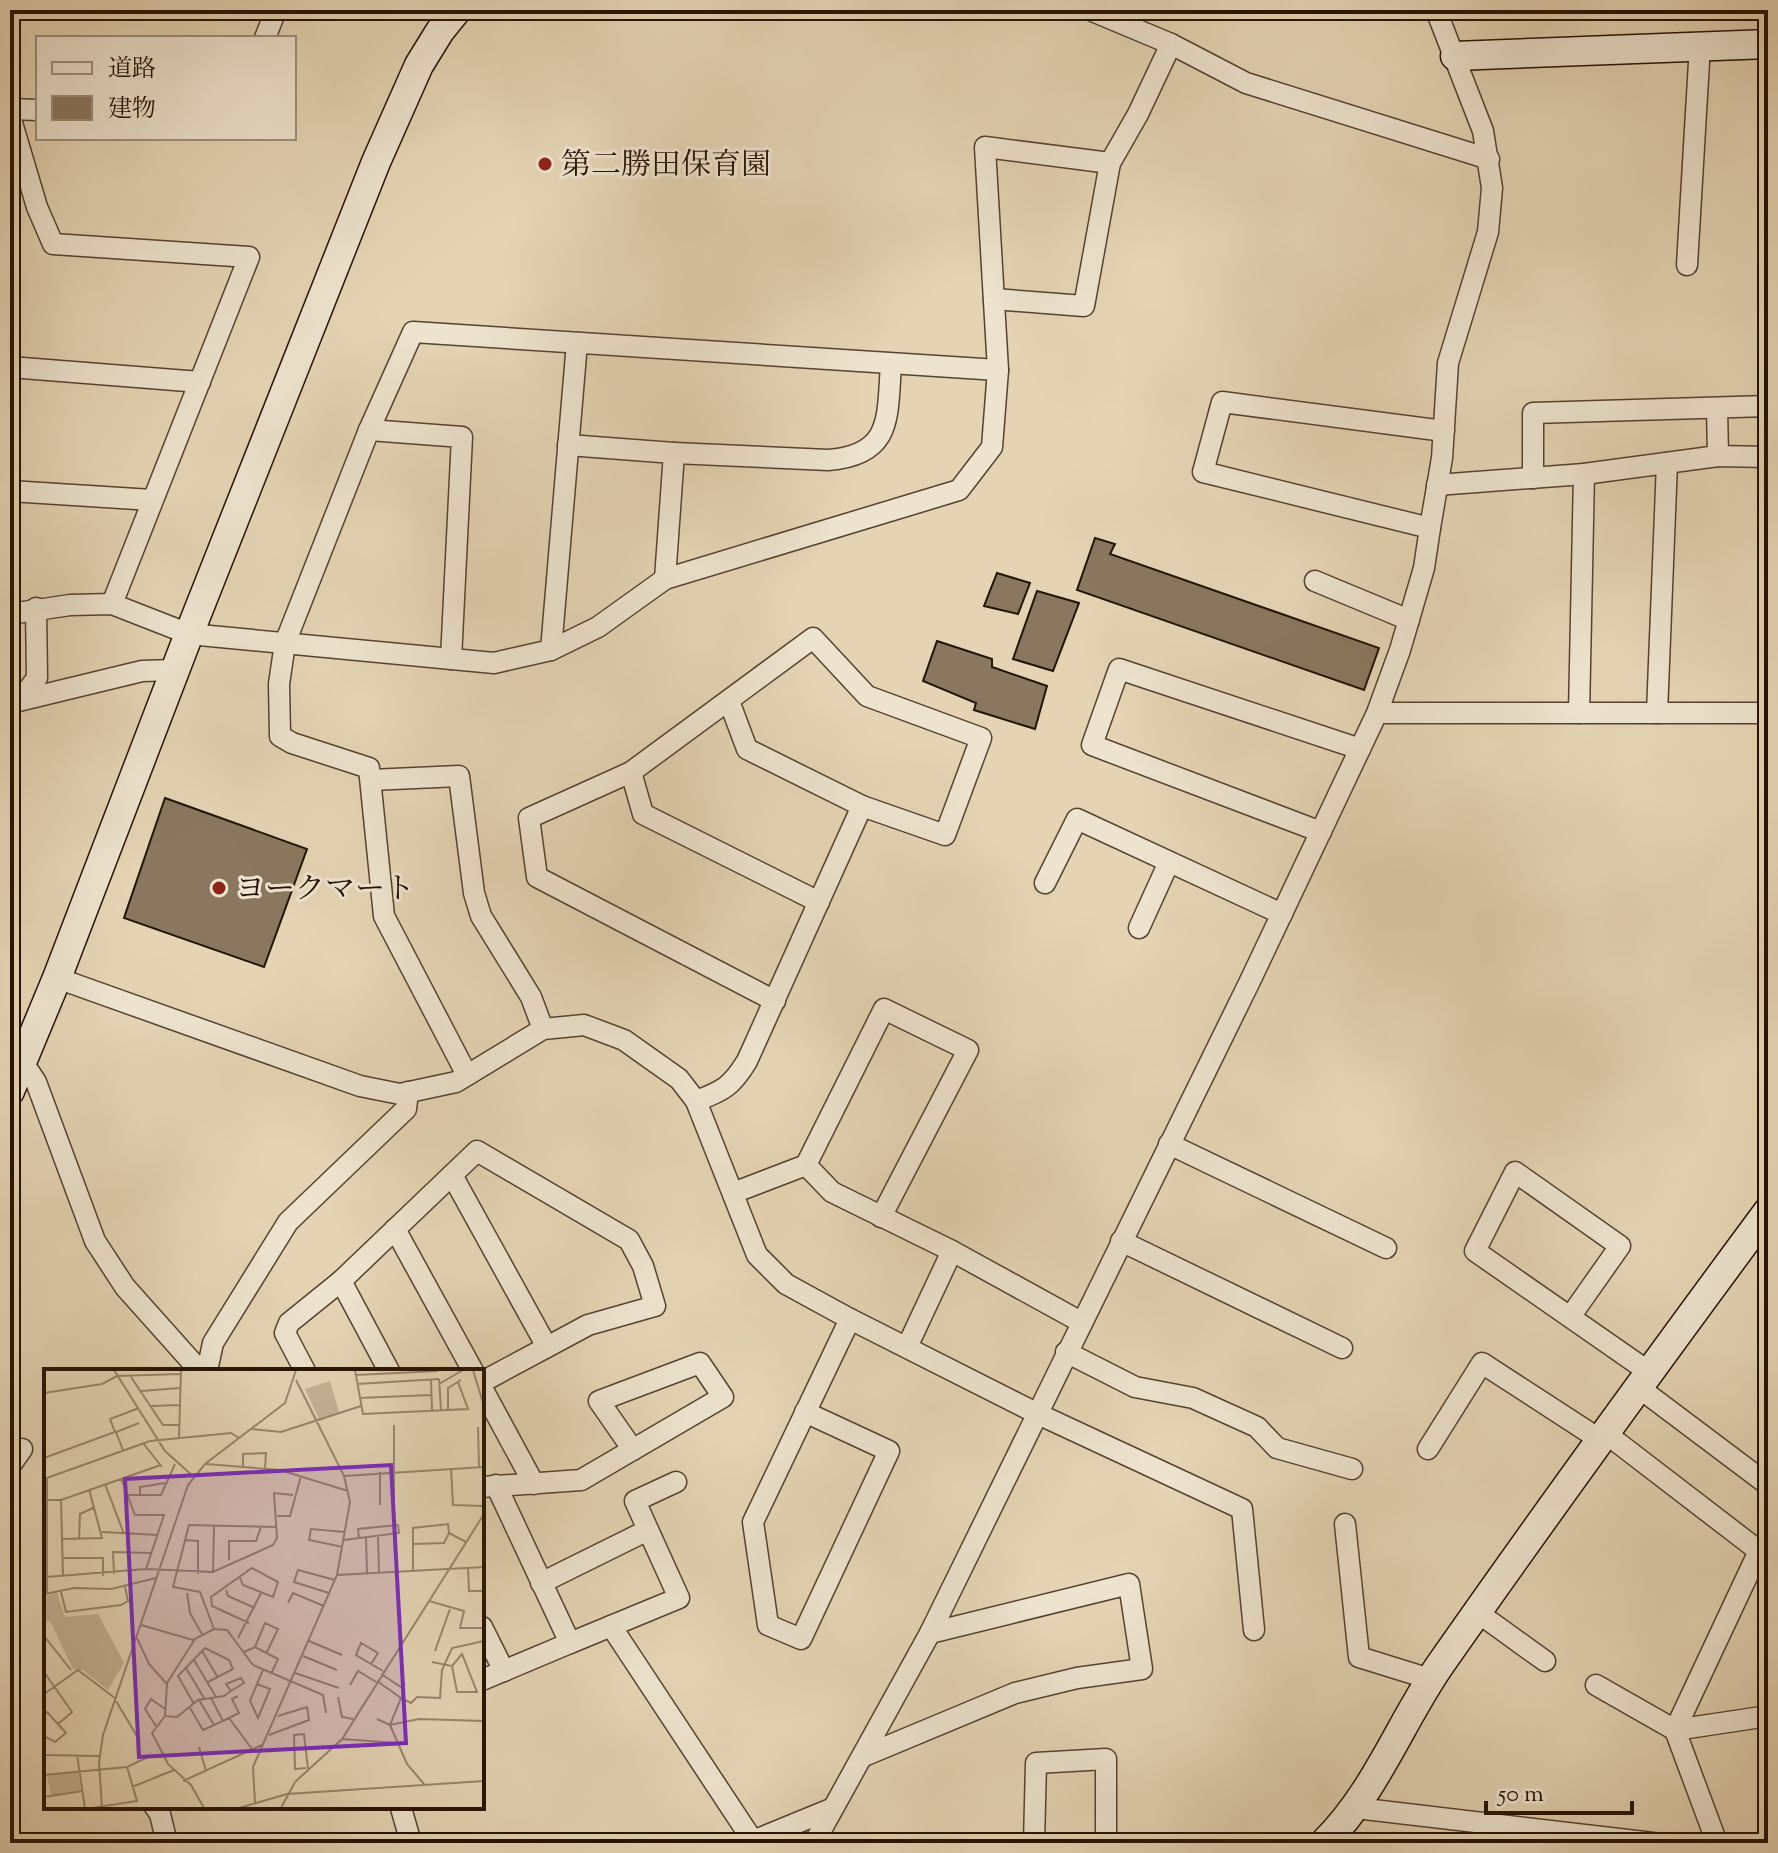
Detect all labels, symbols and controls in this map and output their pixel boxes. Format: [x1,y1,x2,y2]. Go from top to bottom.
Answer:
legend [36,36,296,140]
text: 道路 [108,53,156,87]
text: 建物 [108,93,156,127]
place label: 第二勝田保育園 [561,145,771,188]
marker: 第二勝田保育園 [536,155,554,173]
place label: ヨークマート [235,869,415,912]
marker: ヨークマート [210,879,228,897]
inset map [44,1369,484,1809]
scale bar [1486,1765,1632,1815]
text: 50 m [1496,1778,1544,1812]

